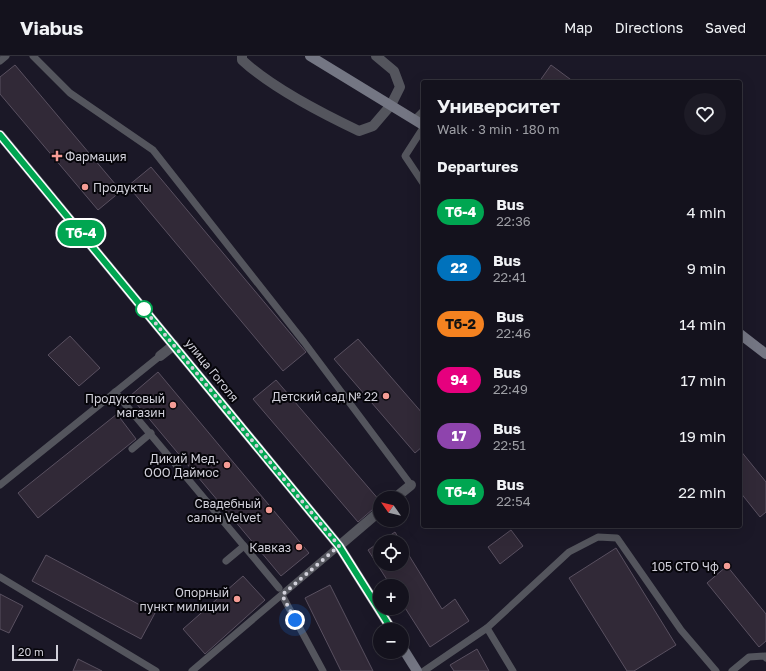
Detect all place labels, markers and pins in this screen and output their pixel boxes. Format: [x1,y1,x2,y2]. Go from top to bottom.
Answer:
place label: Фармация [65,149,127,164]
marker: Фармация [52,151,62,161]
place label: Продукты [93,180,152,195]
marker: Продукты [80,182,90,192]
unlabelled marker [135,300,153,318]
place label: Детский сад № 22 [272,389,378,404]
place label: Продуктовый магазин [85,391,165,420]
marker: Детский сад № 22 [381,391,391,401]
marker: Продуктовый магазин [168,400,178,410]
place label: Дикий Мед. ООО Даймос [144,451,219,480]
marker: Дикий Мед. ООО Даймос [222,460,232,470]
place label: Свадебный салон Velvet [187,496,261,525]
marker: Свадебный салон Velvet [264,505,274,515]
place label: Кавказ [249,540,291,555]
marker: Кавказ [294,542,304,552]
place label: 105 СТО Чф [652,559,719,574]
marker: 105 СТО Чф [722,561,732,571]
place label: Опорный пункт милиции [140,585,229,614]
marker: Опорный пункт милиции [232,594,242,604]

